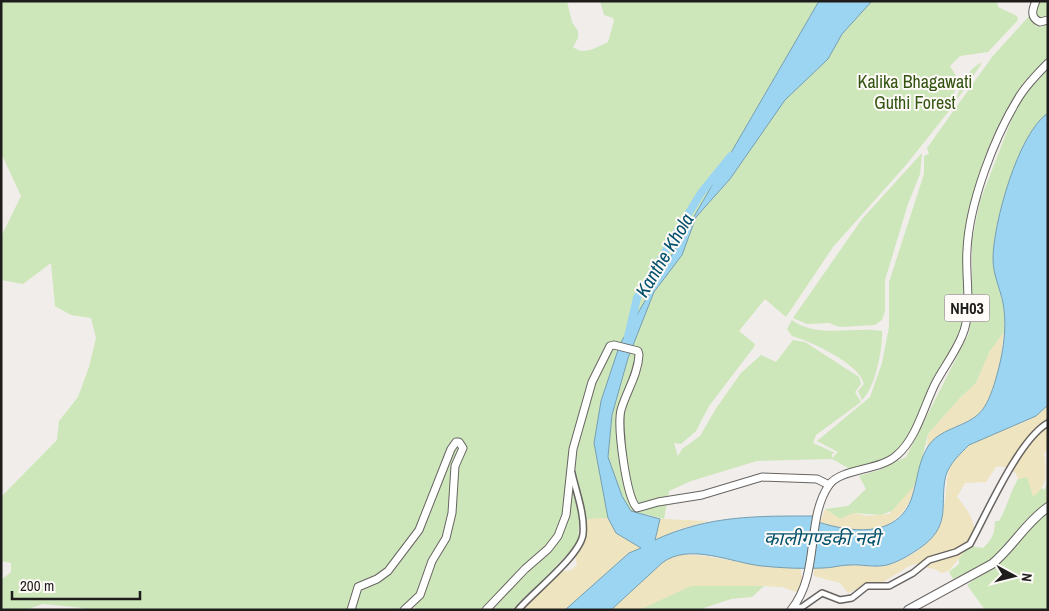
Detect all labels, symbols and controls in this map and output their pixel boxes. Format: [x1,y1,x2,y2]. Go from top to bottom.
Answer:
park label: Kalika Bhagawati Guthi Forest [858,69,972,115]
water label: Kanthe Khola [629,208,699,302]
road number: NH03 [944,294,990,322]
water label: कालीगण्डकी नदी [764,525,884,551]
north arrow [989,551,1039,601]
scale bar [12,568,140,600]
text: N [1017,572,1036,583]
text: 200 m [20,575,54,596]

